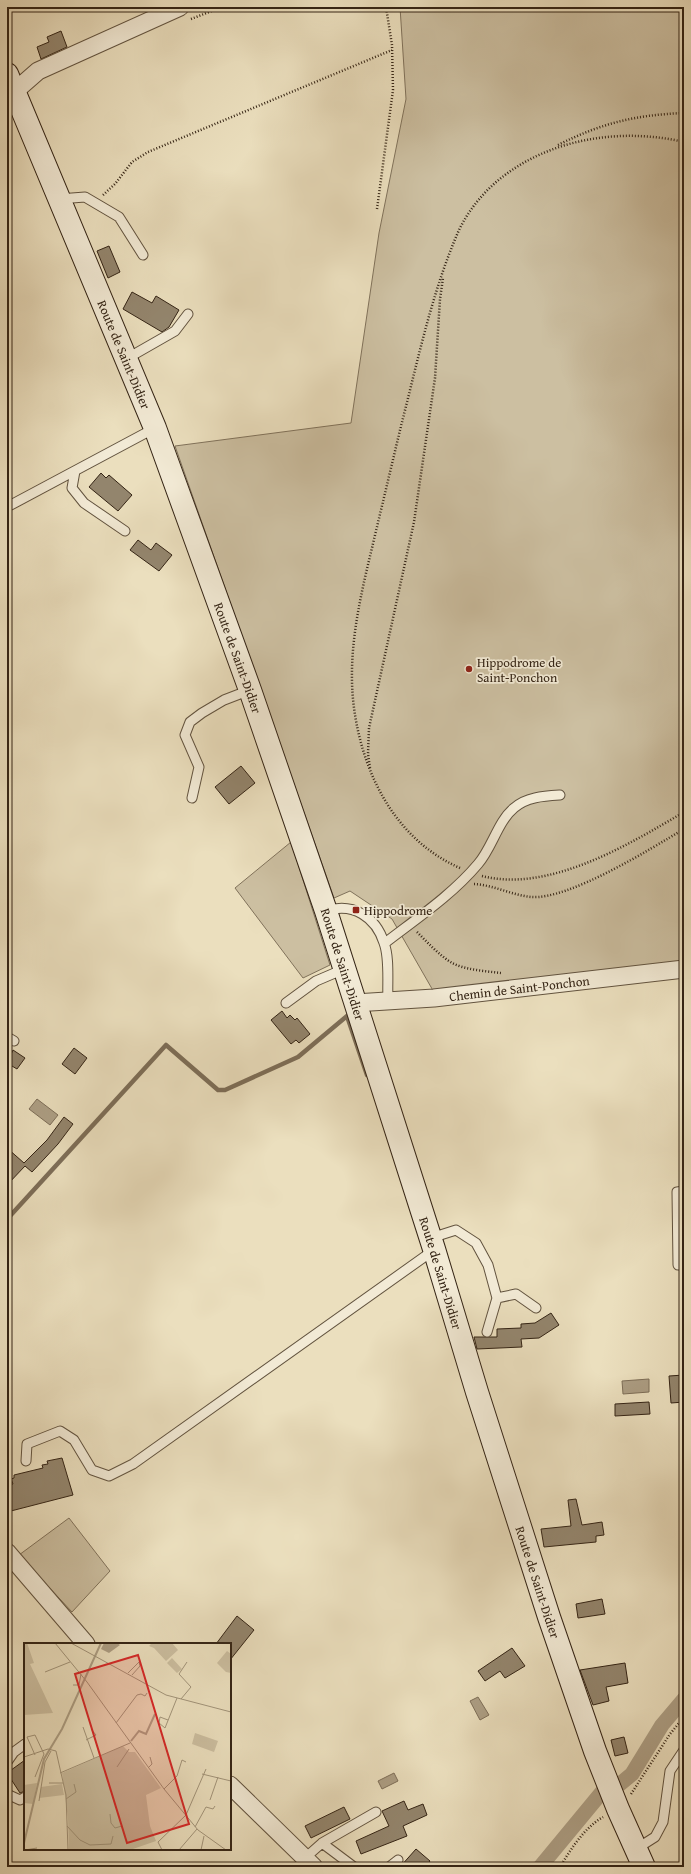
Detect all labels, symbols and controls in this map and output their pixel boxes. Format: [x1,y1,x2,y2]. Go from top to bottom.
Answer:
street label: Route de Saint-Didier [92,297,155,413]
street label: Route de Saint-Didier [209,600,267,717]
place label: Hippodrome de Saint-Ponchon [477,653,561,687]
marker: Hippodrome de Saint-Ponchon [464,664,474,674]
place label: Hippodrome [364,901,432,920]
marker: Hippodrome [351,905,361,915]
street label: Route de Saint-Didier [316,906,370,1024]
street label: Chemin de Saint-Ponchon [448,971,591,1006]
street label: Route de Saint-Didier [414,1214,467,1332]
street label: Route de Saint-Didier [511,1524,565,1642]
inset map [24,1643,231,1850]

